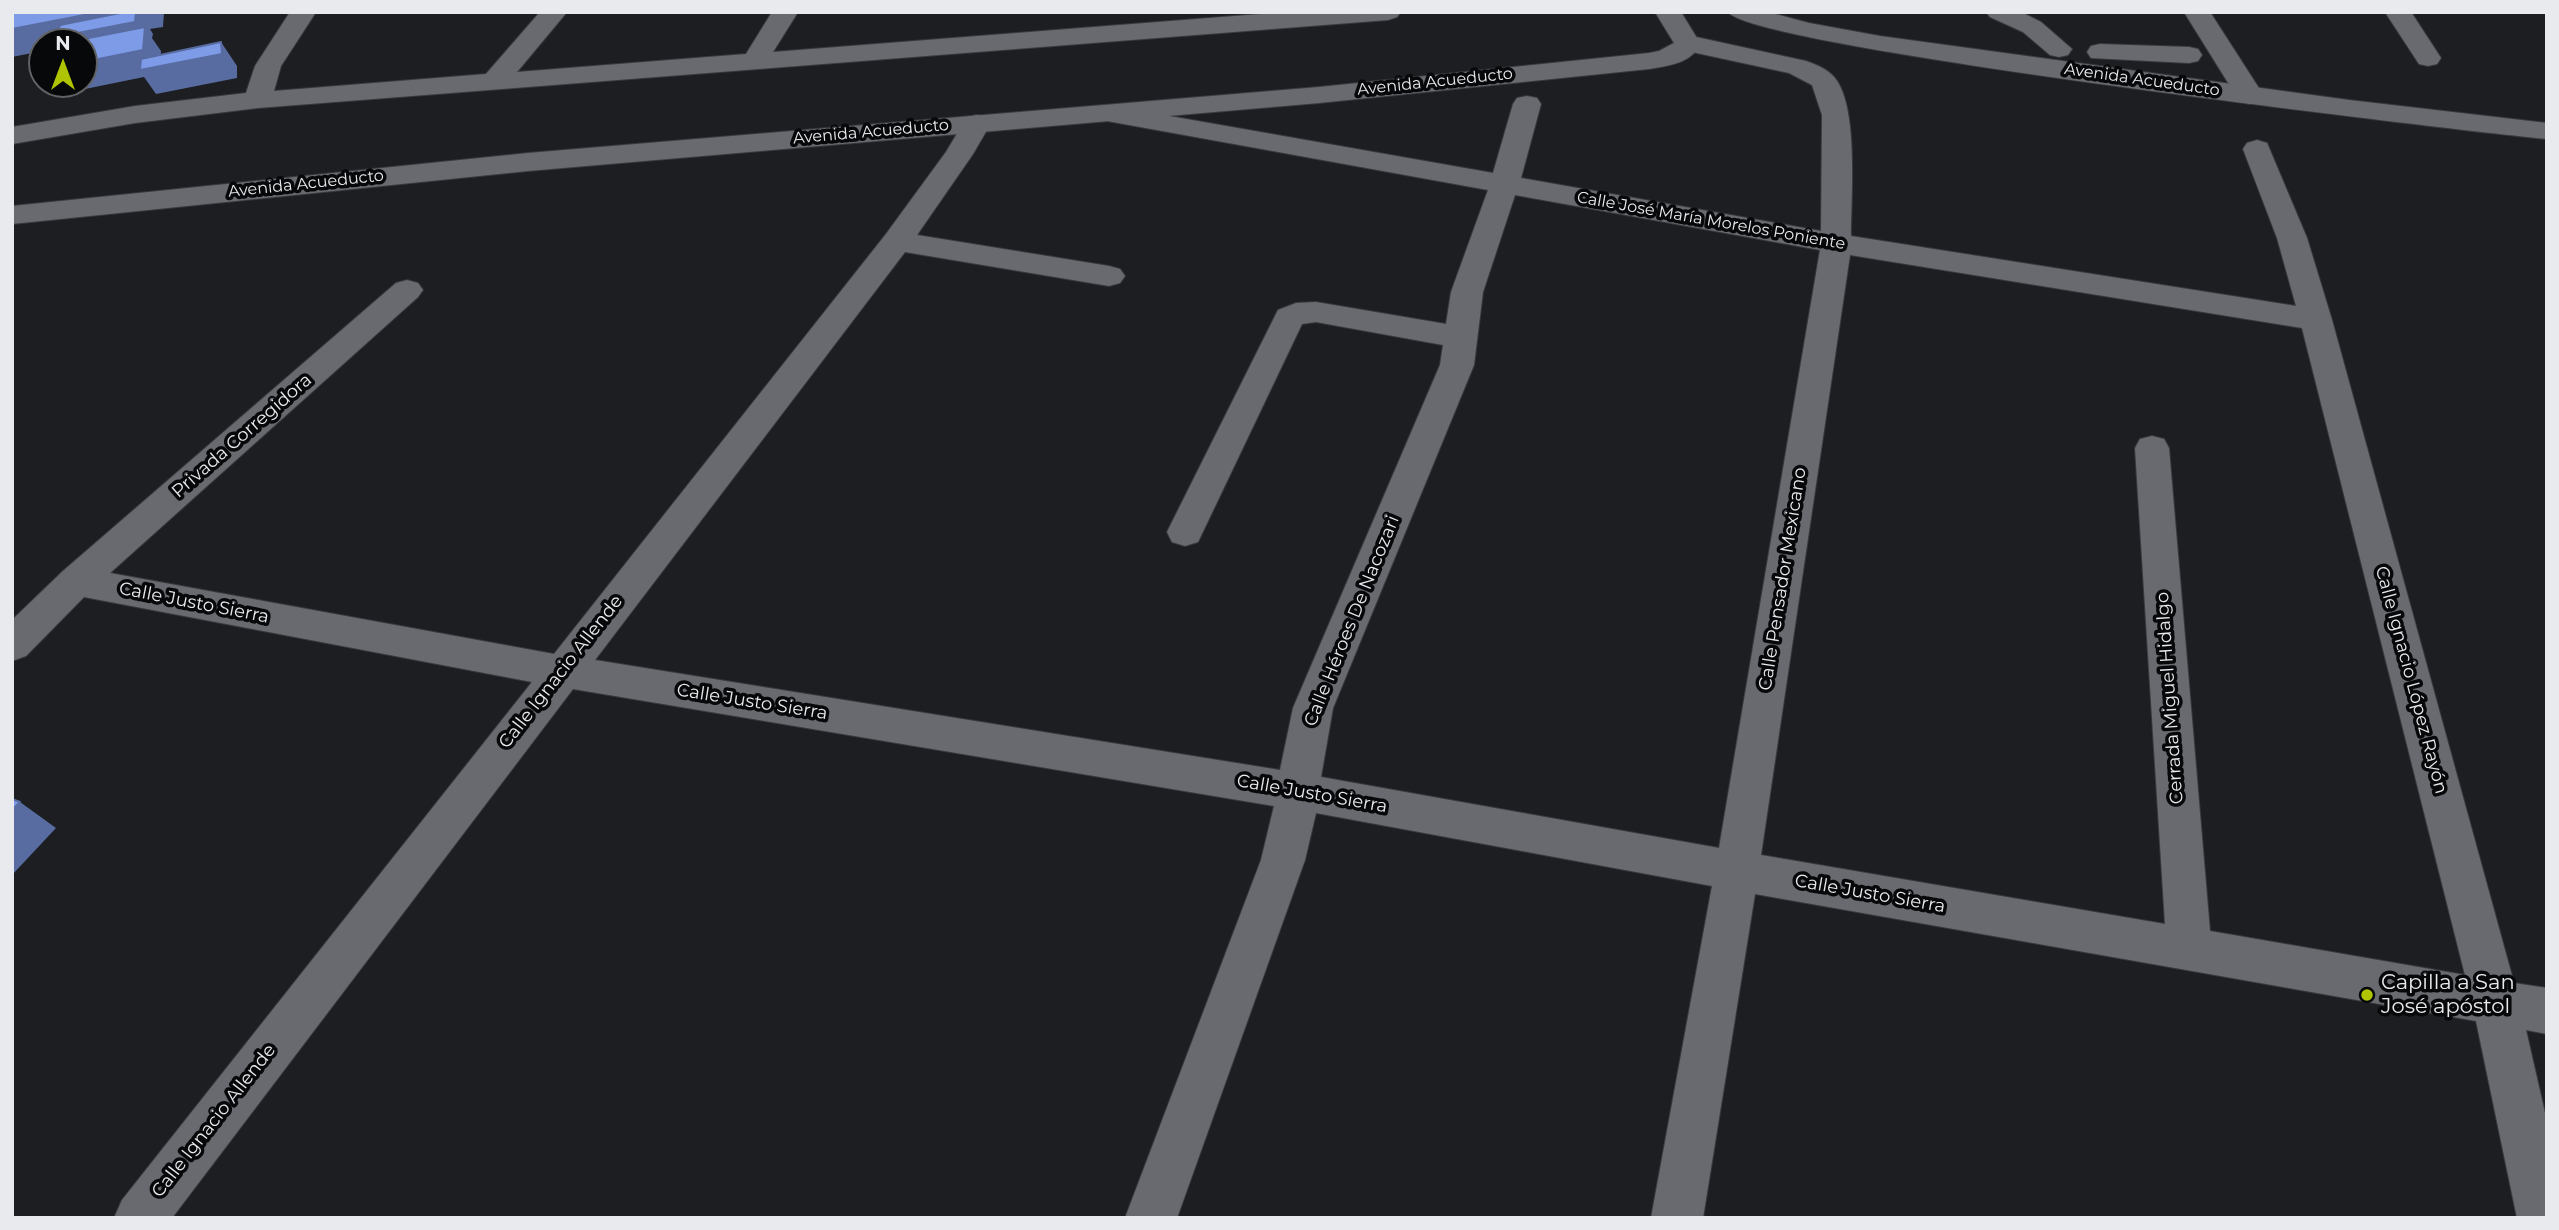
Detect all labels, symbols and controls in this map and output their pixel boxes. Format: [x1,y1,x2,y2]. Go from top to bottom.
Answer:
north arrow [28,28,98,98]
text: N [55,32,71,55]
street label: Avenida Acueducto [2063,60,2221,100]
street label: Avenida Acueducto [1356,64,1514,100]
street label: Avenida Acueducto [792,116,950,148]
street label: Avenida Acueducto [227,166,385,202]
street label: Calle José María Morelos Poniente [1575,188,1847,254]
street label: Privada Corregidora [168,369,316,503]
street label: Calle Pensador Mexicano [1755,466,1811,692]
street label: Calle Héroes De Nacozari [1300,513,1404,729]
street label: Calle Ignacio López Rayón [2370,564,2452,796]
street label: Calle Justo Sierra [117,578,271,628]
street label: Calle Ignacio Allende [494,591,628,753]
street label: Cerrada Miguel Hidalgo [2152,591,2188,805]
street label: Calle Justo Sierra [675,679,829,725]
street label: Calle Justo Sierra [1235,770,1389,818]
street label: Calle Justo Sierra [1793,870,1947,918]
place label: Capilla a San José apóstol [2381,970,2515,1020]
marker: Capilla a San José apóstol [2359,987,2375,1003]
street label: Calle Ignacio Allende [147,1040,281,1202]

